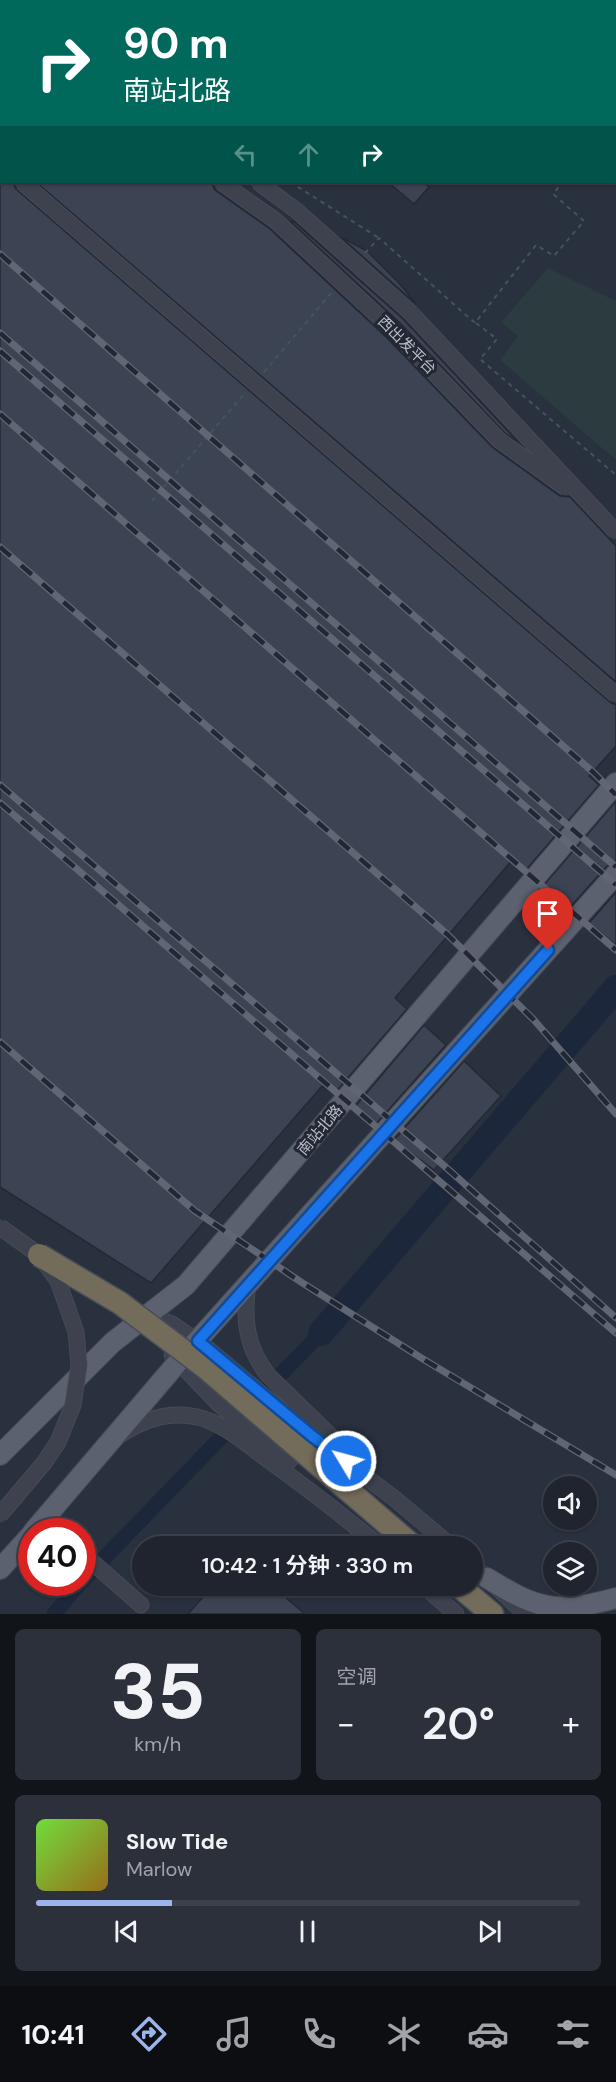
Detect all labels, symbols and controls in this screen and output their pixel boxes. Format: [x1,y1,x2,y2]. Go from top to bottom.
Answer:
text: 90 m [123,16,229,71]
icon: right [24,24,102,102]
text: 南站北路 [123,73,231,108]
icon: left [229,138,262,171]
icon: ahead [292,138,325,171]
icon: right [355,138,388,171]
street label: 西出发平台 [373,311,441,379]
pin [522,888,573,950]
icon: arrive [531,897,564,930]
street label: 南站北路 [293,1101,347,1159]
position arrow [314,1429,378,1493]
map controls [543,1476,597,1596]
button: sound [543,1476,597,1530]
speed limit sign: 40 [18,1518,96,1596]
button: layers [543,1542,597,1596]
text: 10:42 · 1 分钟 · 330 m [202,1551,413,1580]
text: 35 [110,1641,206,1742]
text: 空调 [337,1664,377,1690]
text: 20° [422,1694,495,1753]
text: − [337,1702,355,1745]
text: + [562,1702,580,1745]
text: km/h [134,1731,181,1757]
text: Slow Tide [126,1827,228,1856]
text: Marlow [126,1856,192,1882]
icon: previous [110,1915,143,1948]
icon: pause [291,1915,324,1948]
icon: next [473,1915,506,1948]
icon: directions [128,2013,170,2055]
icon: music [213,2013,255,2055]
icon: phone [298,2013,340,2055]
icon: climate [383,2013,425,2055]
icon: car [467,2013,509,2055]
icon: filters [552,2013,594,2055]
text: 10:41 [21,2017,85,2052]

